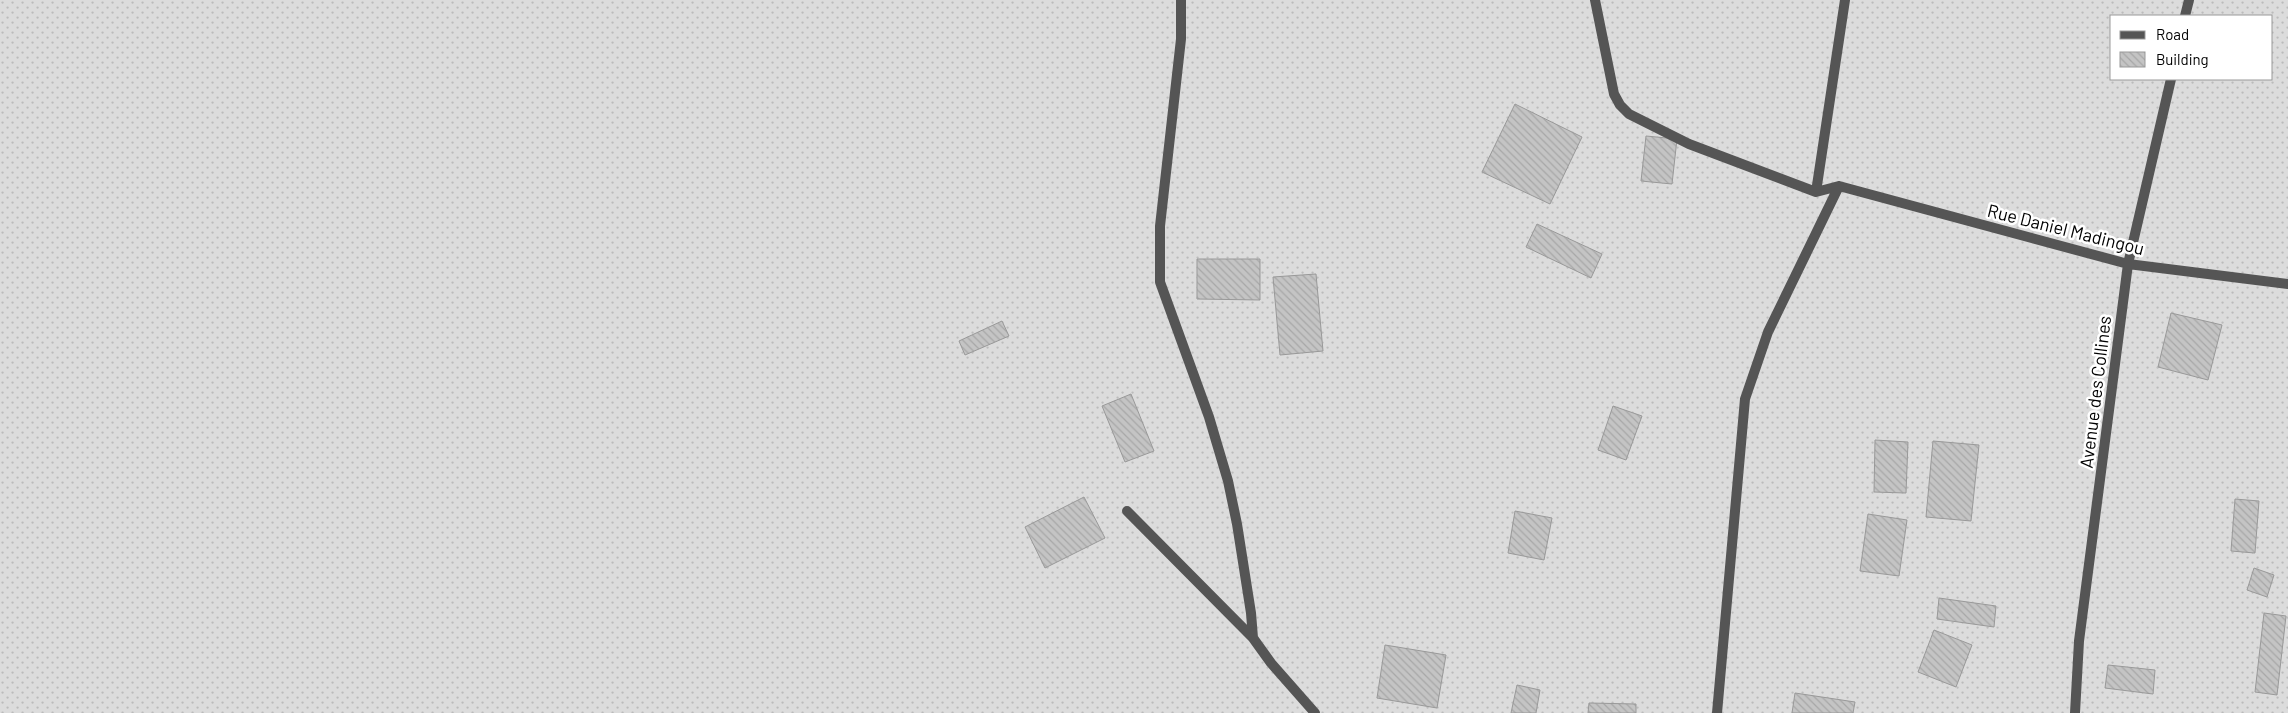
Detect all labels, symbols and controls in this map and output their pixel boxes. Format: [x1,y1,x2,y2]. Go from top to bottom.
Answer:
legend [2110,15,2273,80]
text: Road [2156,25,2189,43]
text: Building [2156,50,2209,68]
street label: Rue Daniel Madingou [1985,199,2147,259]
street label: Avenue des Collines [2075,314,2115,470]

